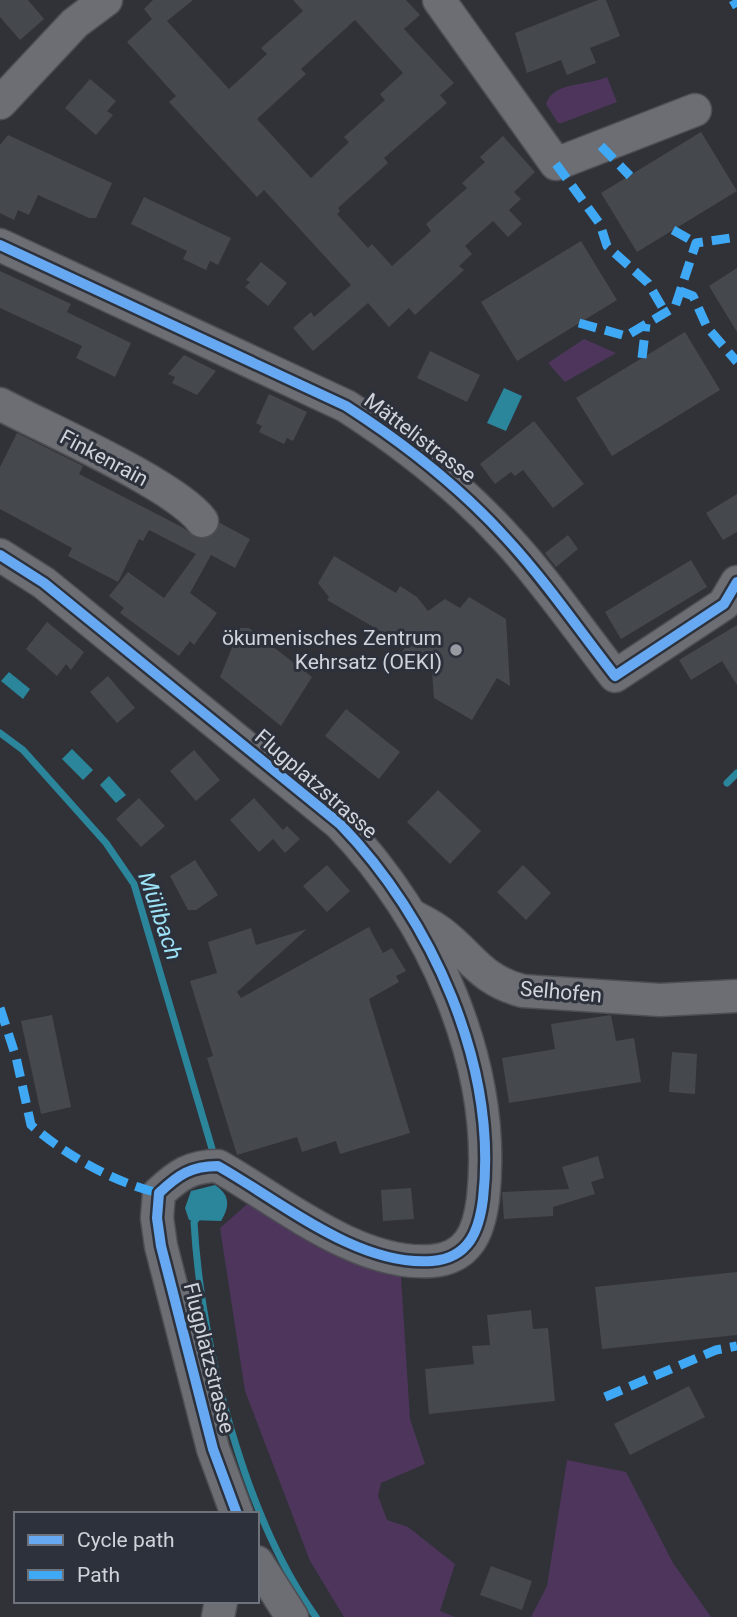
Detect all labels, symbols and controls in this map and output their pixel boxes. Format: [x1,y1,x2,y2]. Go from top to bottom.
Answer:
street label: Mättelistrasse [359,388,481,488]
street label: Finkenrain [56,425,152,491]
place label: ökumenisches Zentrum Kehrsatz (OEKI) [222,626,442,674]
marker: ökumenisches Zentrum Kehrsatz (OEKI) [448,642,464,658]
street label: Flugplatzstrasse [250,724,382,844]
water label: Mülibach [132,868,188,964]
street label: Selhofen [519,976,603,1008]
street label: Flugplatzstrasse [179,1280,239,1436]
legend [14,1512,259,1603]
text: Cycle path [77,1528,175,1552]
text: Path [77,1563,120,1587]

